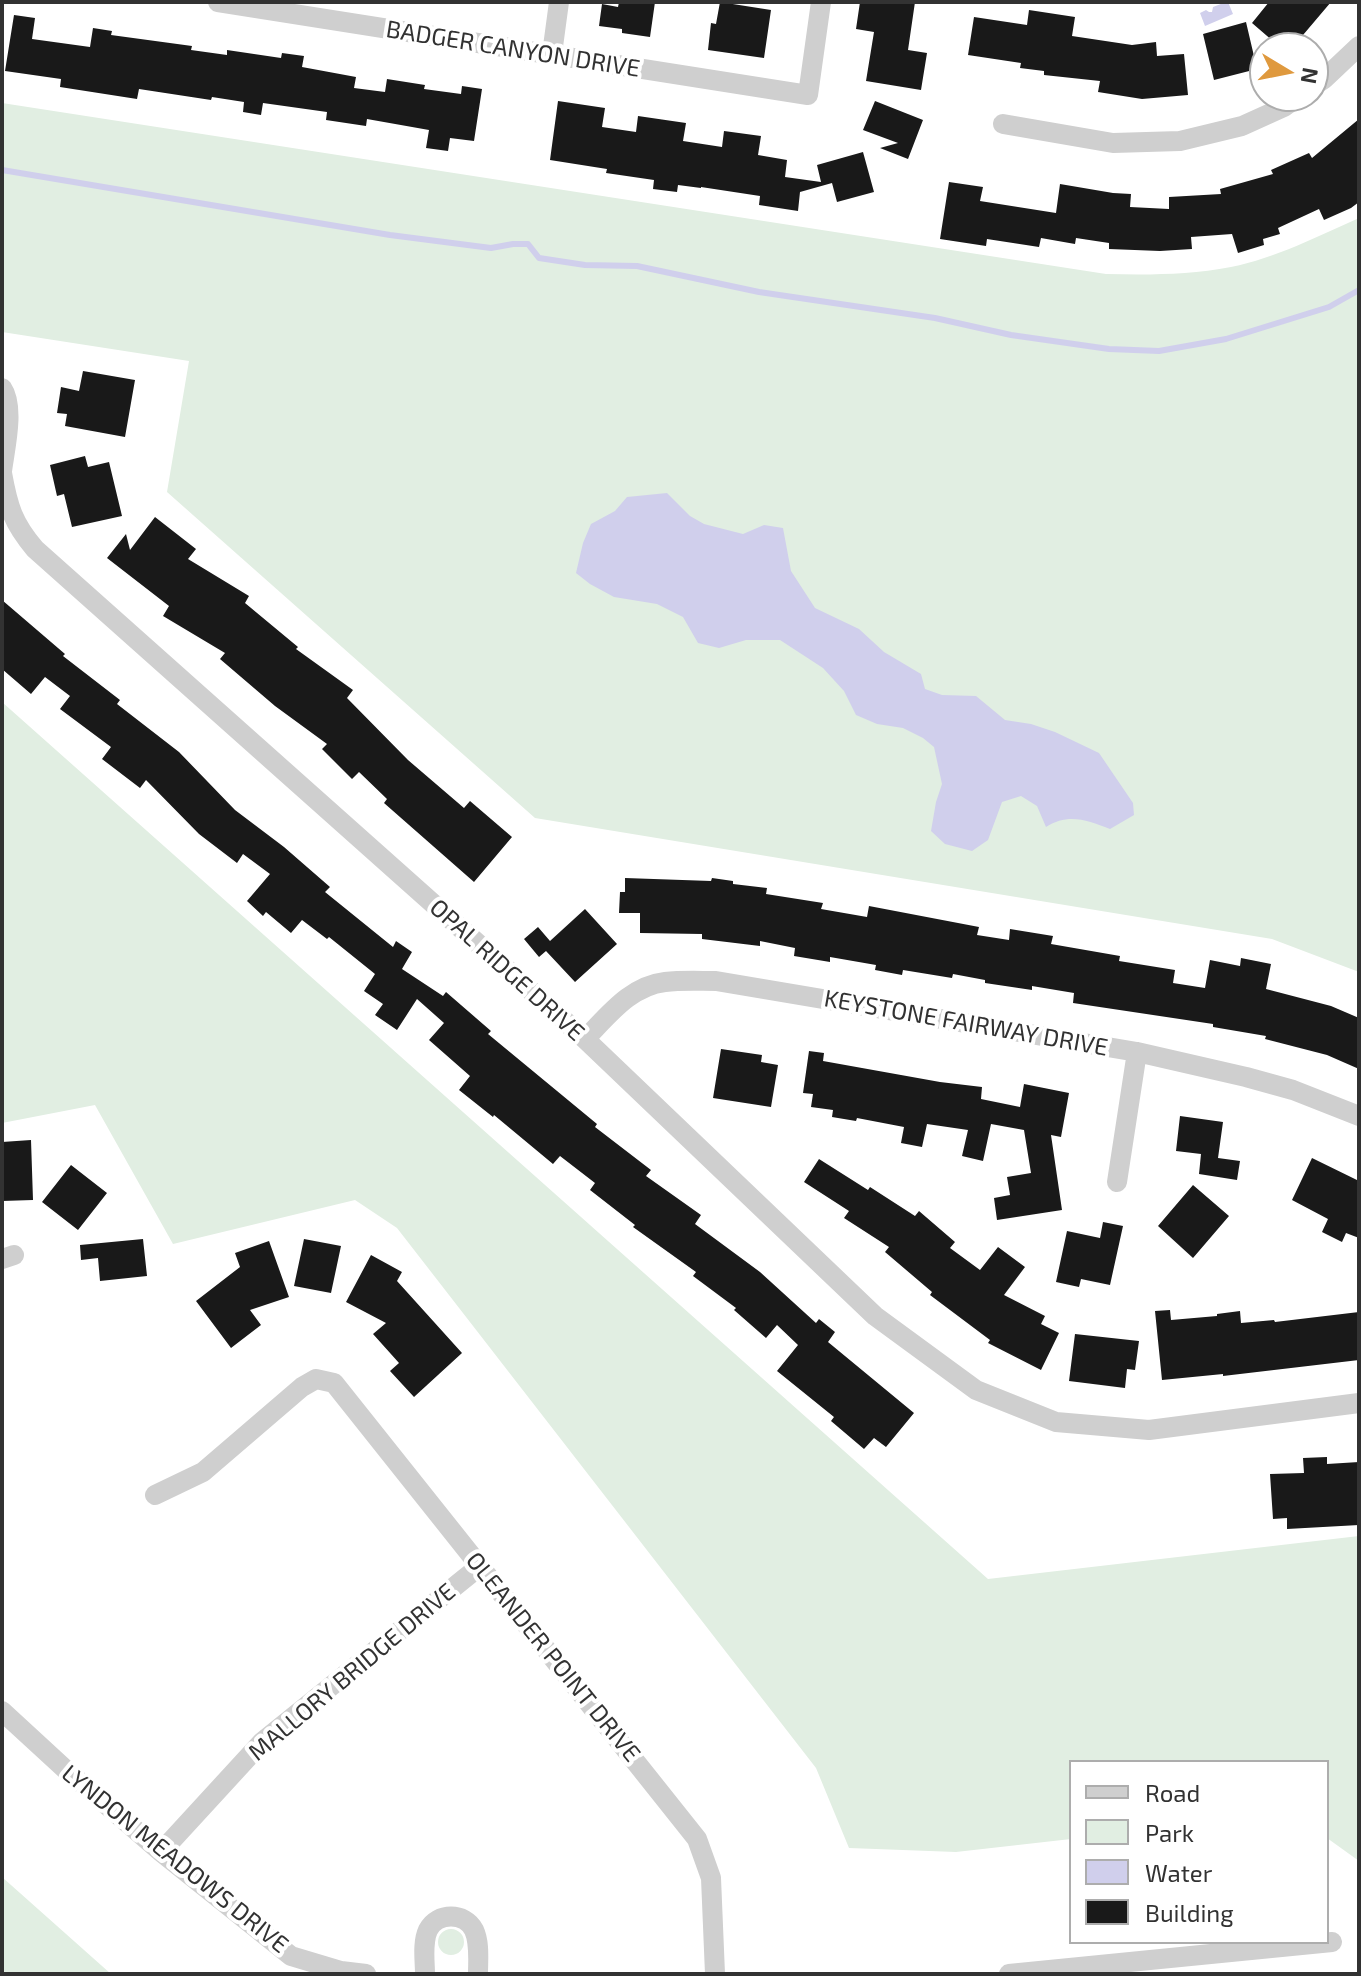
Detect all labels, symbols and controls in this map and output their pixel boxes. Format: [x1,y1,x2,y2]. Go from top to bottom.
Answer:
street label: BADGER CANYON DRIVE [384,15,642,83]
north arrow [1249,32,1329,112]
text: N [1296,66,1325,86]
street label: OPAL RIDGE DRIVE [424,893,590,1047]
street label: KEYSTONE FAIRWAY DRIVE [822,984,1110,1062]
street label: OLEANDER POINT DRIVE [460,1547,646,1767]
street label: MALLORY BRIDGE DRIVE [243,1577,461,1767]
street label: LYNDON MEADOWS DRIVE [56,1759,294,1959]
legend [1069,1760,1329,1944]
text: Road [1145,1778,1200,1807]
text: Park [1145,1818,1194,1847]
text: Water [1145,1858,1212,1887]
text: Building [1145,1898,1234,1927]

